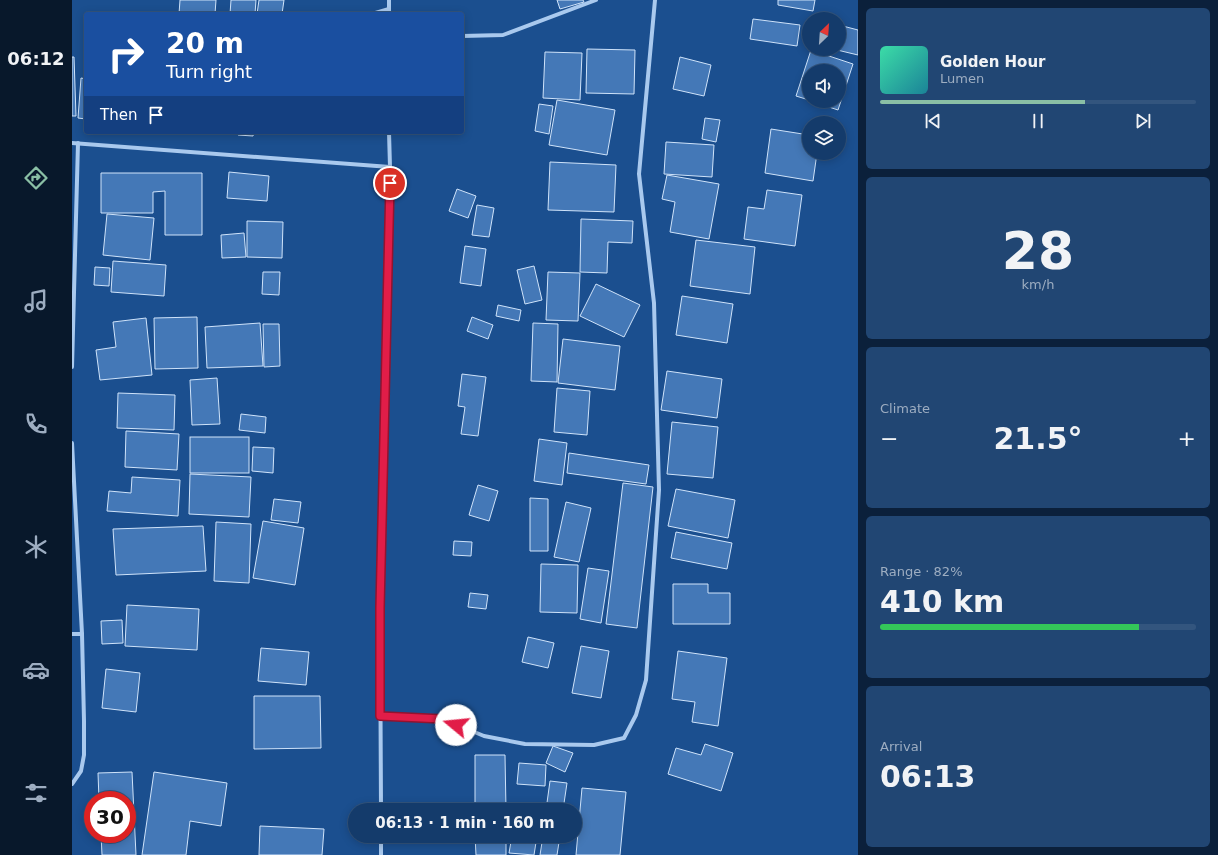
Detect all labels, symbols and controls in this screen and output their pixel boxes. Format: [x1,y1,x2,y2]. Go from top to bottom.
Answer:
north arrow [802,12,846,56]
map controls [802,12,846,160]
text: 20 m [166,27,244,60]
icon: right [100,28,152,80]
text: 06:12 [7,48,65,69]
text: Golden Hour [940,53,1046,71]
text: Turn right [166,61,252,82]
button: sound [802,64,846,108]
text: Lumen [940,71,984,86]
icon: arrive [145,104,167,126]
text: Then [100,106,137,124]
icon: previous [922,110,944,132]
icon: pause [1027,110,1049,132]
icon: next [1132,110,1154,132]
button: layers [802,116,846,160]
icon: directions [22,164,50,192]
pin [373,166,407,200]
icon: arrive [379,172,401,194]
text: 28 [1002,221,1074,281]
text: km/h [1022,277,1054,292]
icon: music [22,287,50,315]
text: Climate [880,401,930,416]
icon: phone [22,410,50,438]
text: 21.5° [993,421,1083,456]
text: − [880,426,898,451]
text: + [1178,426,1196,451]
icon: climate [22,533,50,561]
text: Range · 82% [880,564,963,579]
text: 410 km [880,584,1004,619]
icon: car [22,656,50,684]
position arrow [435,704,477,746]
text: Arrival [880,739,922,754]
text: 06:13 [880,759,976,794]
icon: filters [22,779,50,807]
speed limit sign: 30 [84,791,136,843]
text: 06:13 · 1 min · 160 m [375,814,555,832]

